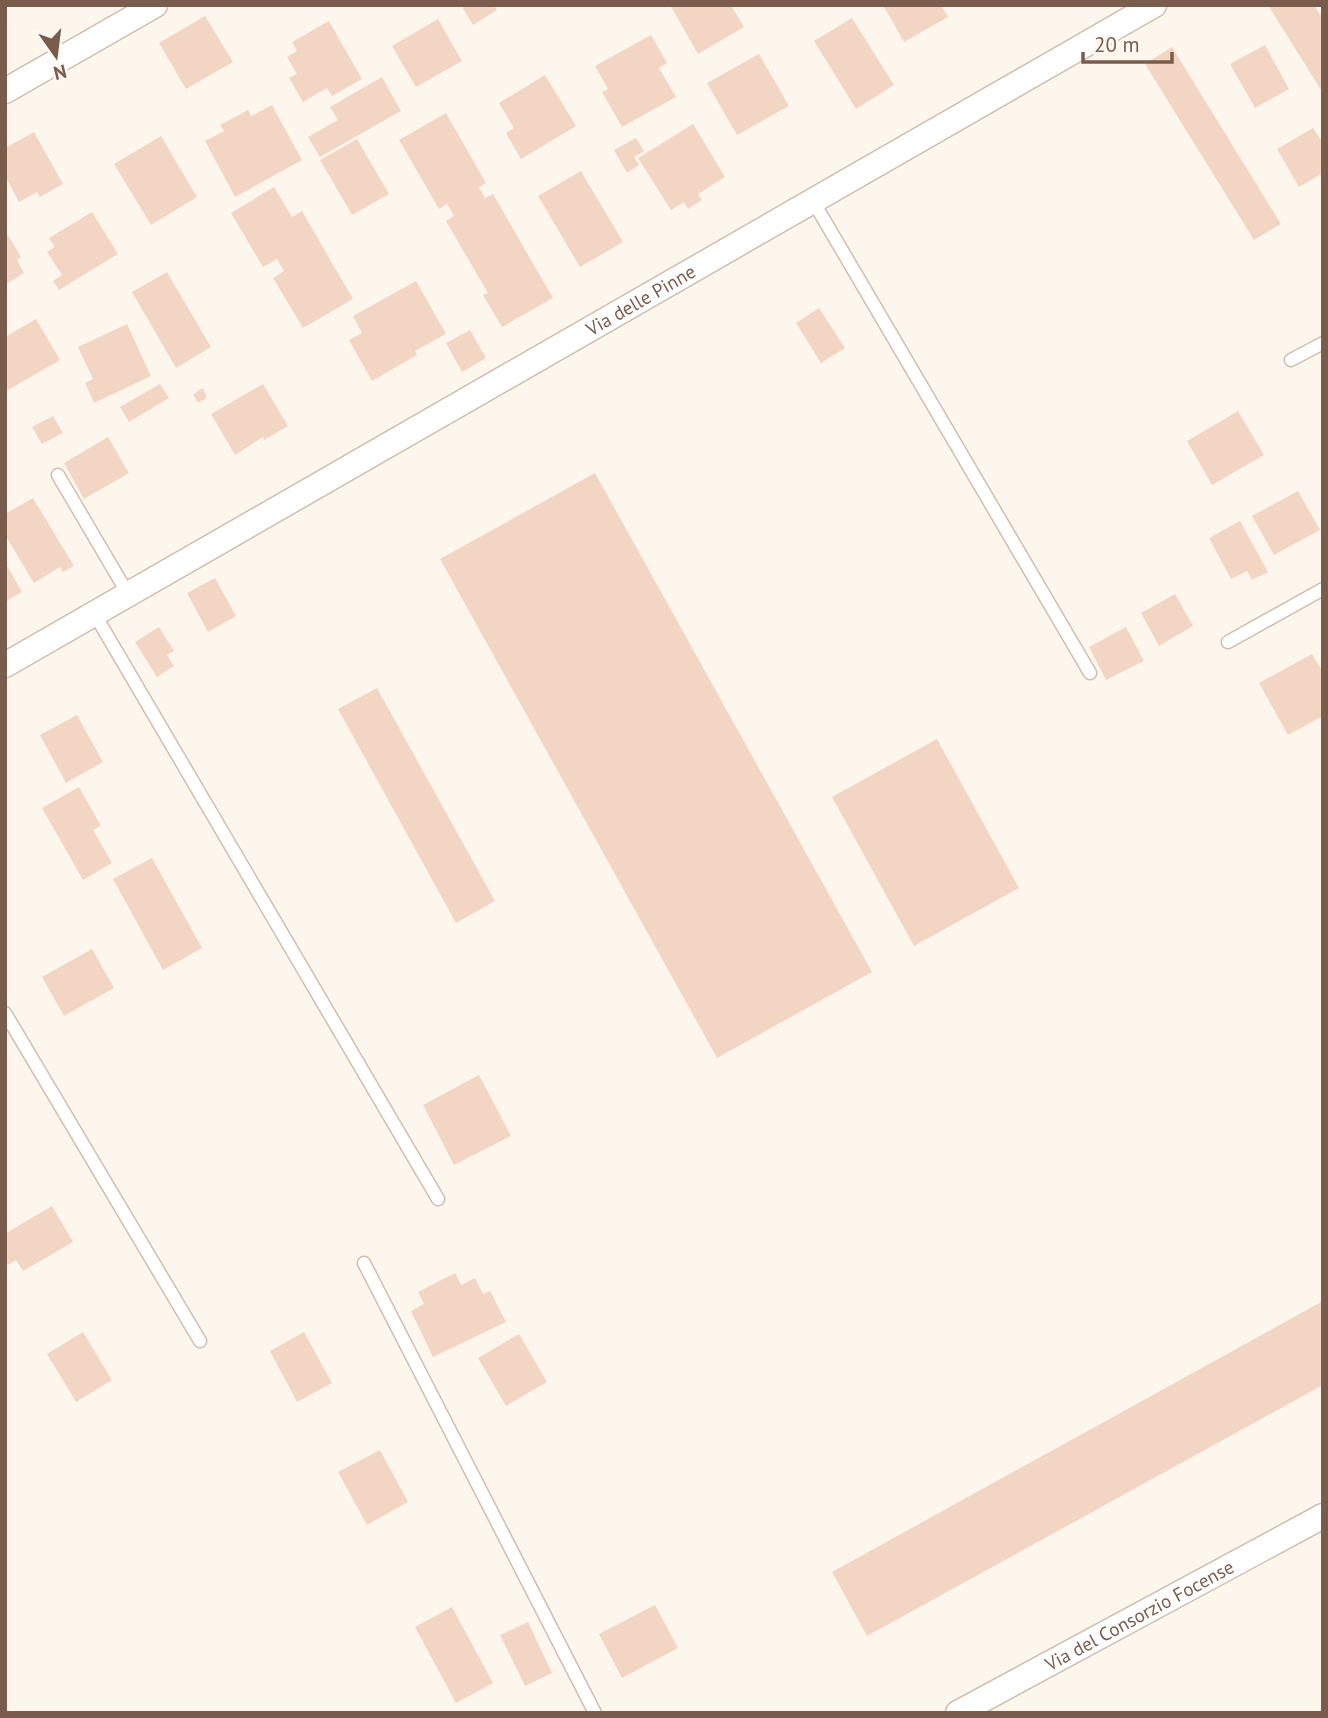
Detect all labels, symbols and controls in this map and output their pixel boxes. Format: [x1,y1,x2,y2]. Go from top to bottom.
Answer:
north arrow [21,21,91,91]
scale bar [1083,21,1172,65]
text: 20 m [1094,31,1140,58]
text: N [51,59,69,86]
street label: Via delle Pinne [581,259,700,341]
street label: Via del Consorzio Focense [1040,1554,1238,1676]

